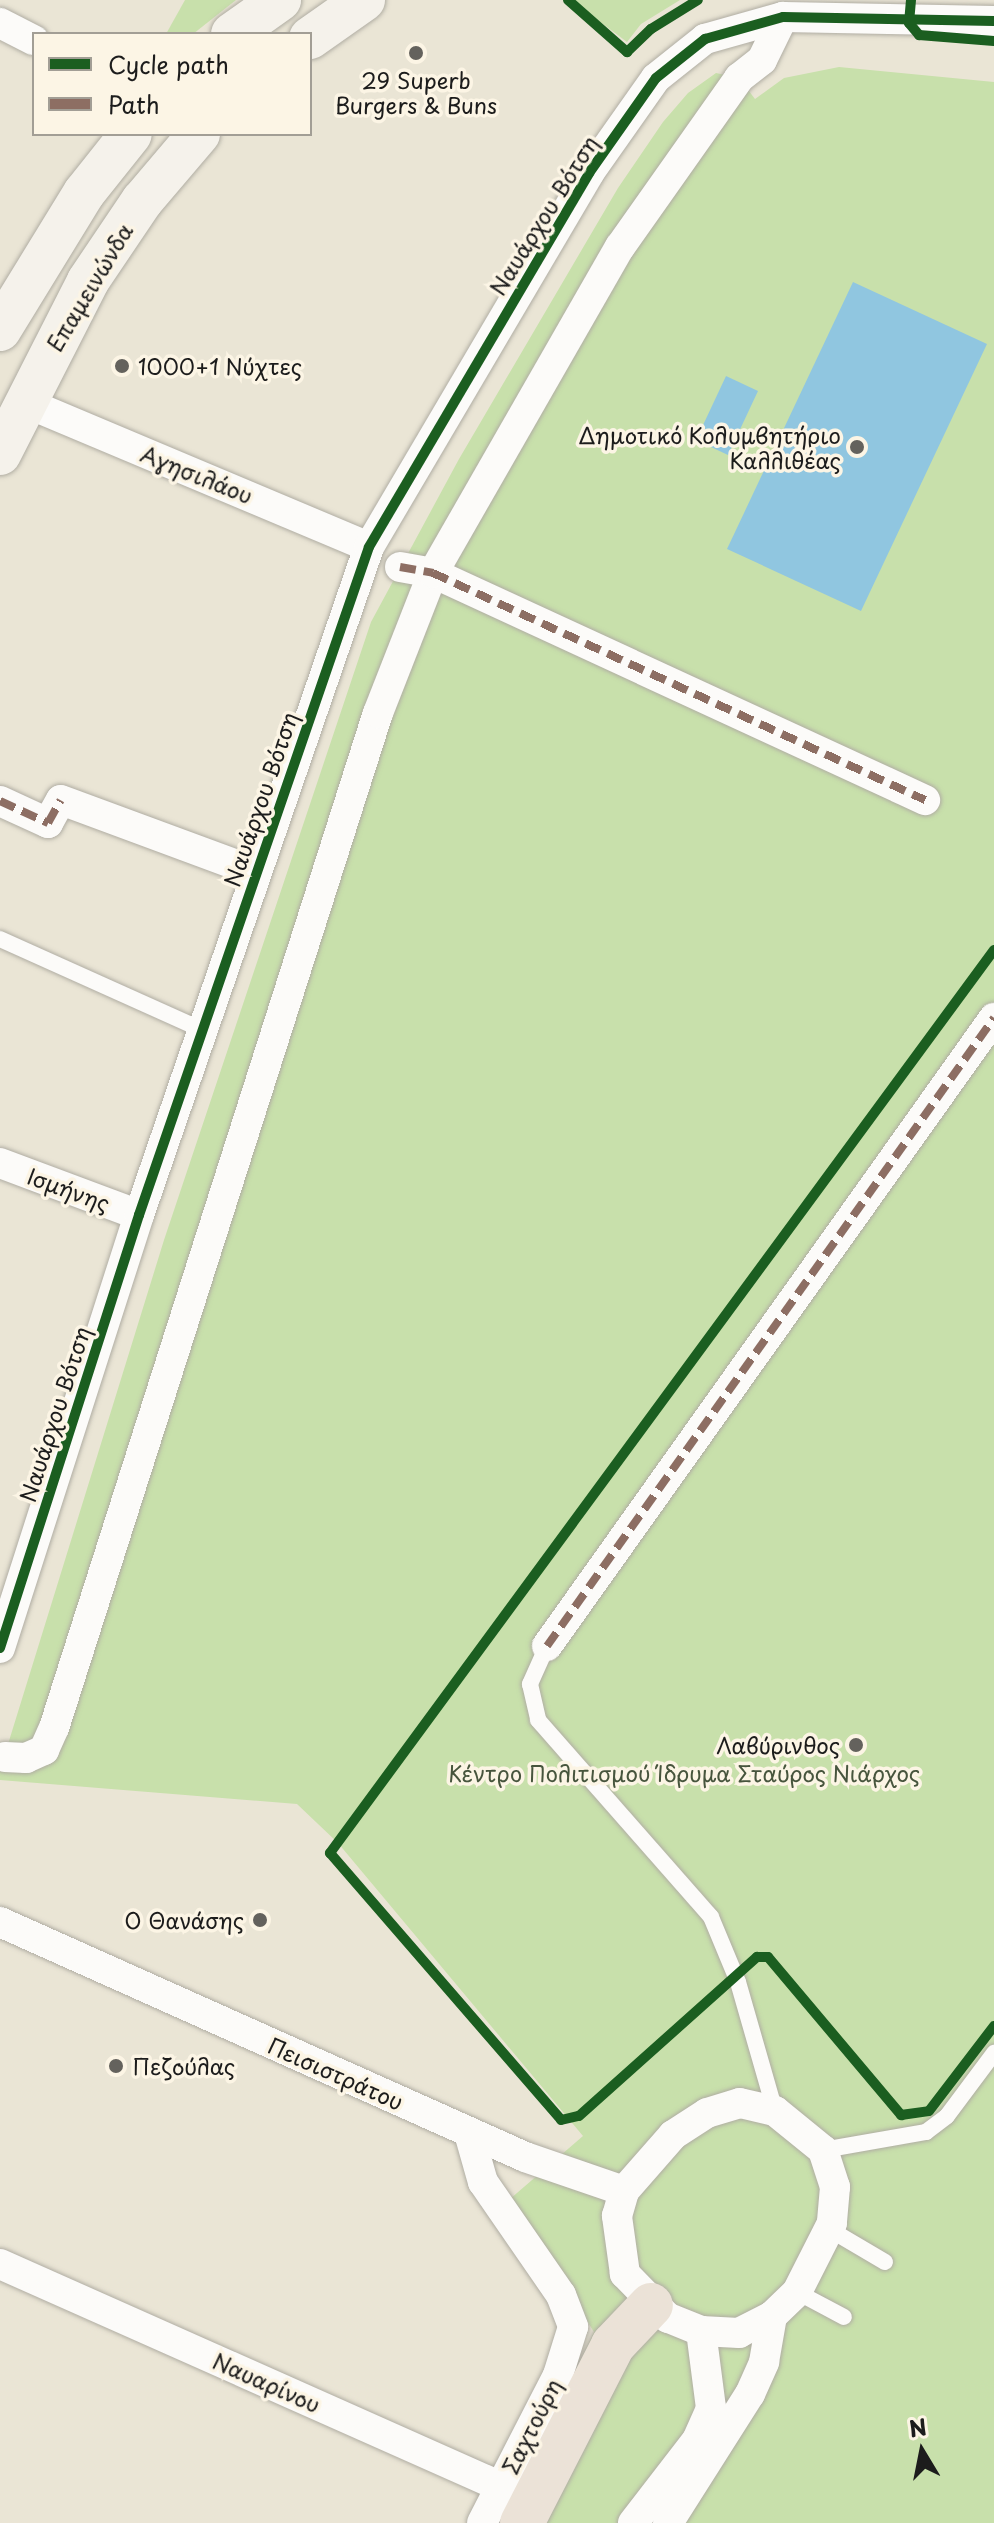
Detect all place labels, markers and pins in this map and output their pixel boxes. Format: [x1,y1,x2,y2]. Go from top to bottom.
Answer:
marker: 29 Superb Burgers & Buns [407,44,425,62]
place label: 29 Superb Burgers & Buns [334,66,498,118]
place label: 1000+1 Νύχτες [138,353,303,379]
marker: 1000+1 Νύχτες [113,357,131,375]
place label: Δημοτικό Κολυμβητήριο Καλλιθέας [578,421,841,472]
marker: Δημοτικό Κολυμβητήριο Καλλιθέας [848,438,866,456]
place label: Λαβύρινθος [716,1732,840,1758]
marker: Λαβύρινθος [847,1736,865,1754]
place label: Ο Θανάσης [123,1907,244,1933]
marker: Ο Θανάσης [251,1911,269,1929]
place label: Πεζούλας [132,2053,235,2079]
marker: Πεζούλας [107,2057,125,2075]

